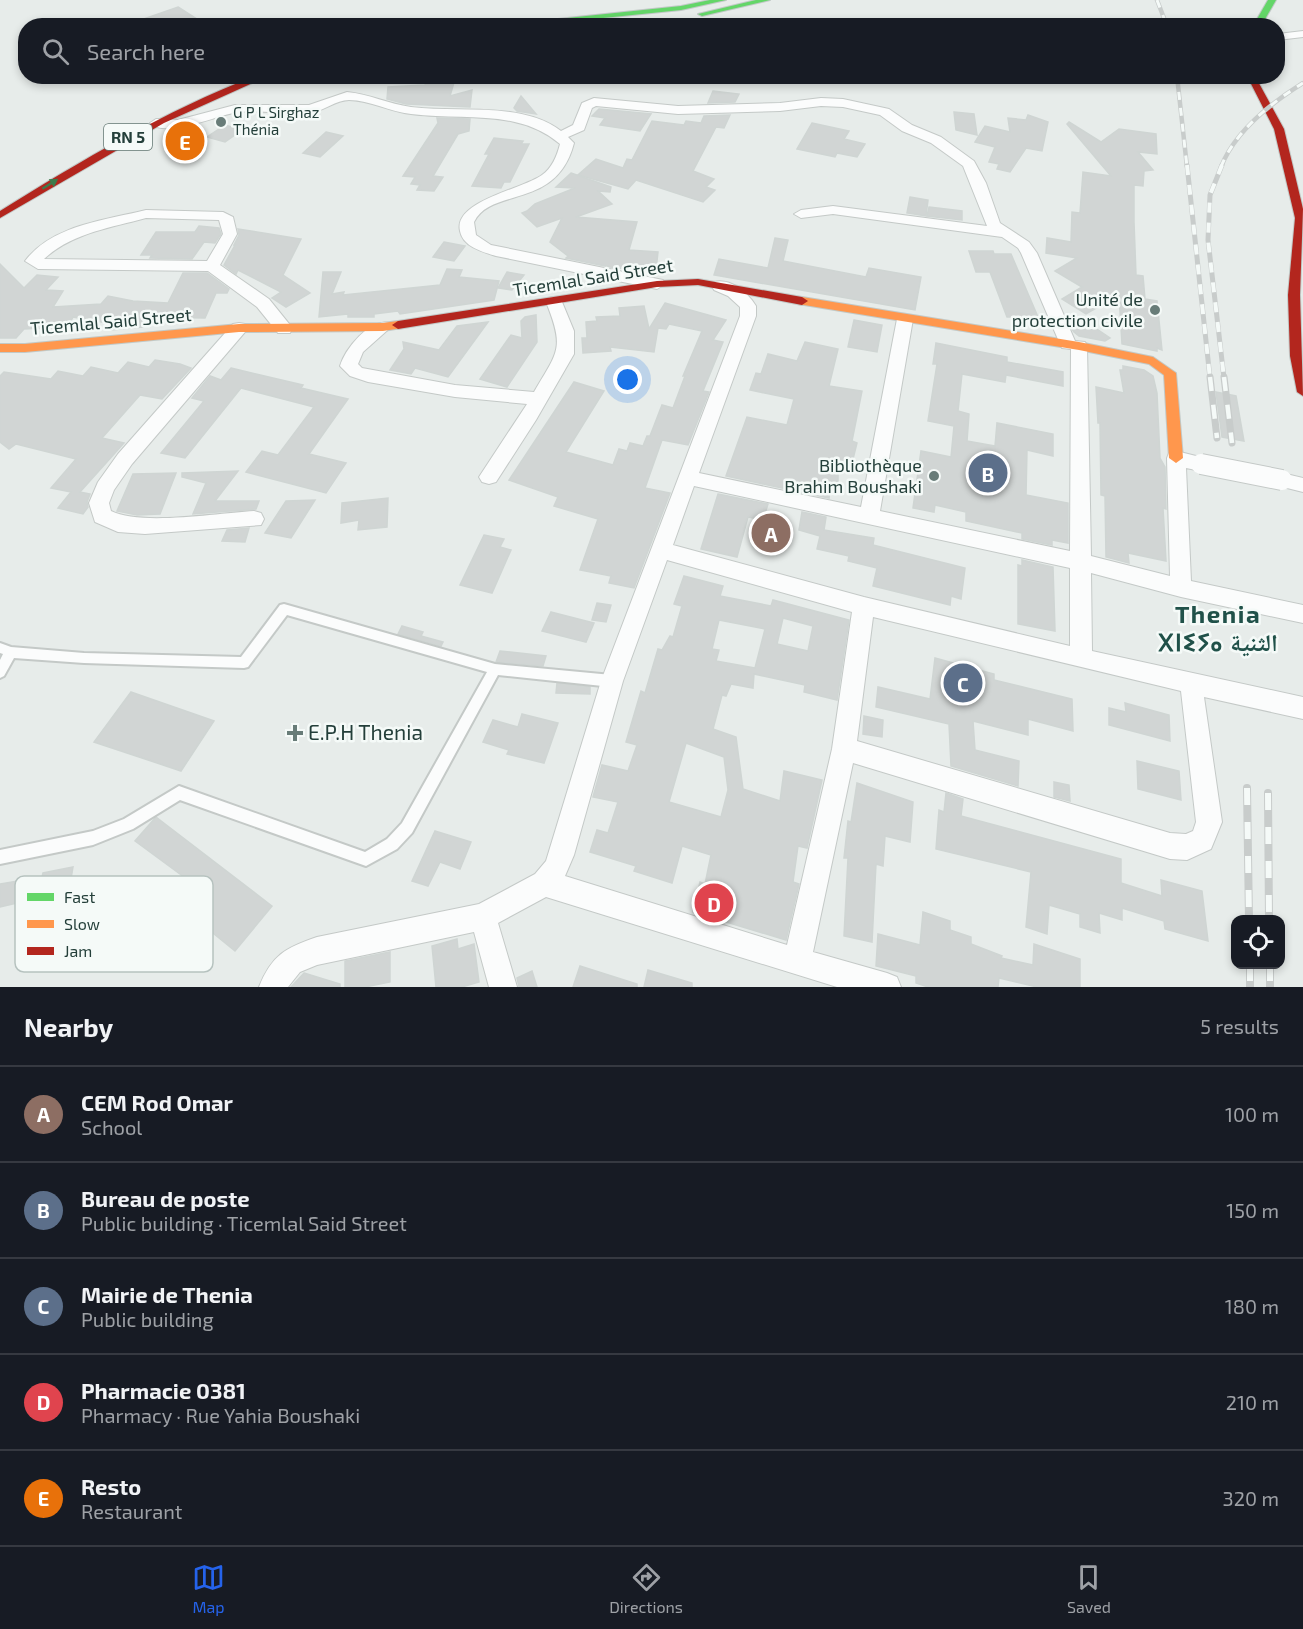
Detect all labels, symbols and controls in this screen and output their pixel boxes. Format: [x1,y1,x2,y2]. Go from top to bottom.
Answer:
search box [18,18,1285,84]
icon: search [39,35,72,68]
text: Search here [87,38,205,64]
place label: G P L Sirghaz Thénia [233,103,319,138]
marker: G P L Sirghaz Thénia [214,115,228,129]
pin: E [166,118,204,164]
road number: RN 5 [104,124,152,150]
one-way arrow [42,179,58,190]
street label: Ticemlal Said Street [511,253,675,301]
place label: Unité de protection civile [1012,288,1143,331]
street label: Ticemlal Said Street [29,303,193,339]
marker: Unité de protection civile [1148,303,1162,317]
your location [613,365,642,394]
pin: B [968,450,1008,496]
place label: Bibliothèque Brahim Boushaki [784,454,922,497]
marker: Bibliothèque Brahim Boushaki [927,469,941,483]
pin: A [752,510,790,556]
district label: Thenia ⵝⵏⵉⵢⴰ الثنية [1158,599,1278,657]
pin: C [944,660,982,706]
place label: E.P.H Thenia [308,719,423,744]
marker: E.P.H Thenia [286,724,304,742]
legend [15,876,213,972]
pin: D [694,880,734,926]
text: Fast [64,887,95,906]
text: Slow [64,914,100,933]
map controls [1231,915,1285,969]
button: locate [1231,915,1285,969]
text: Jam [64,941,92,960]
text: Nearby [24,1011,113,1042]
text: 5 results [1200,1014,1279,1038]
text: CEM Rod Omar [81,1089,233,1115]
text: A [37,1102,50,1126]
text: 100 m [1225,1102,1279,1126]
text: School [81,1115,142,1139]
text: Bureau de poste [81,1185,250,1211]
text: B [37,1198,50,1222]
text: 150 m [1226,1198,1279,1222]
text: Public building · Ticemlal Said Street [81,1211,407,1235]
text: Mairie de Thenia [81,1281,253,1307]
text: C [38,1294,49,1318]
text: 180 m [1225,1294,1279,1318]
text: Public building [81,1307,214,1331]
text: Pharmacie 0381 [81,1377,246,1403]
text: D [37,1390,50,1414]
text: 210 m [1226,1390,1279,1414]
text: Pharmacy · Rue Yahia Boushaki [81,1403,360,1427]
text: Resto [81,1473,141,1499]
text: E [38,1486,49,1510]
text: 320 m [1223,1486,1279,1510]
text: Restaurant [81,1499,182,1523]
tab: Map [192,1561,225,1616]
tab: Directions [609,1561,683,1616]
tab: Saved [1067,1561,1111,1616]

